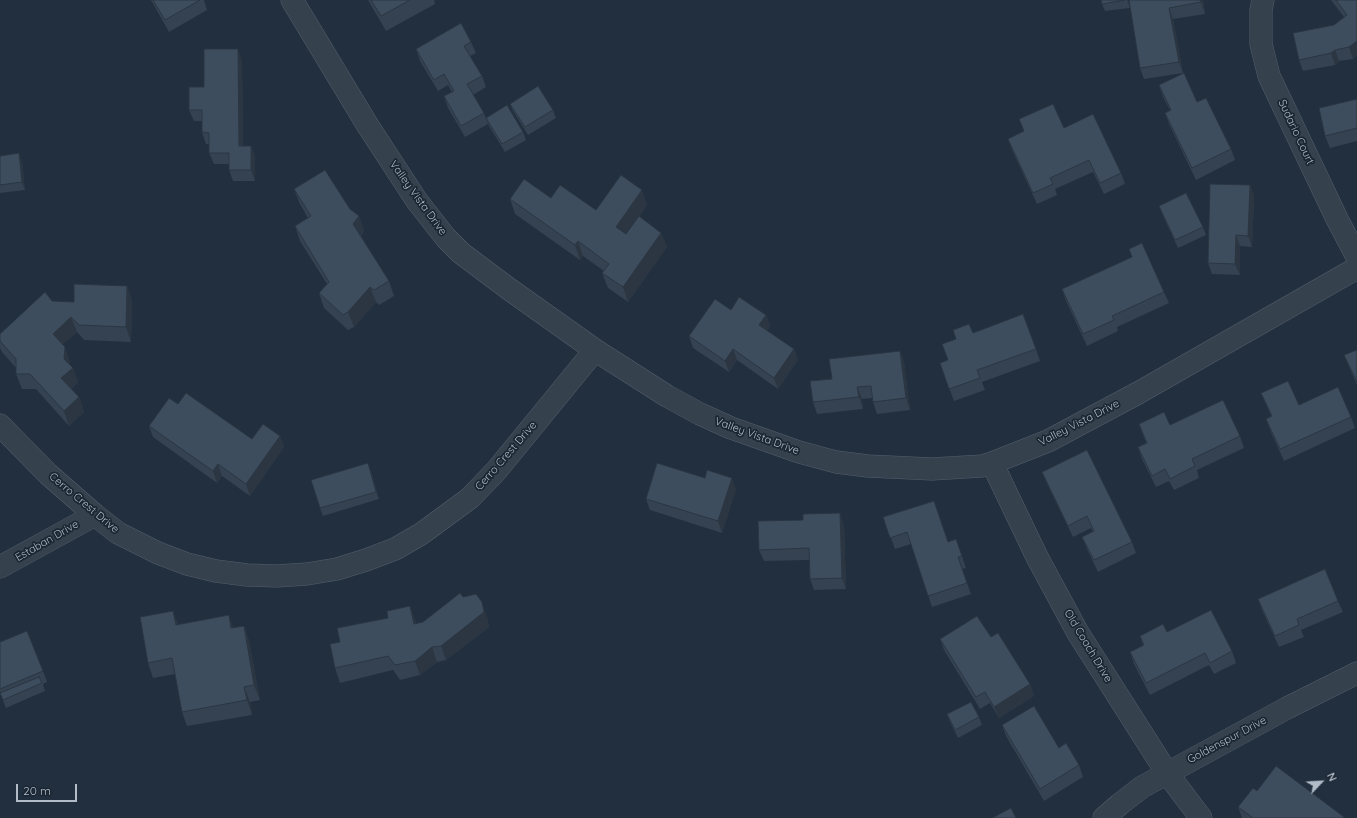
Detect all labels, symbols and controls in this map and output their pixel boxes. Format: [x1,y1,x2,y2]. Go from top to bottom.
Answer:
street label: Sudario Court [1275,97,1317,167]
street label: Valley Vista Drive [387,158,449,238]
street label: Valley Vista Drive [1036,397,1122,449]
street label: Valley Vista Drive [713,415,801,457]
street label: Cerro Crest Drive [472,419,540,493]
street label: Cerro Crest Drive [46,470,122,536]
street label: Estaban Drive [13,518,81,564]
street label: Old Coach Drive [1061,607,1115,685]
street label: Goldenspur Drive [1185,714,1269,766]
north arrow [1301,762,1341,802]
text: N [1324,770,1340,784]
scale bar [18,776,79,802]
text: 20 m [23,783,51,798]

